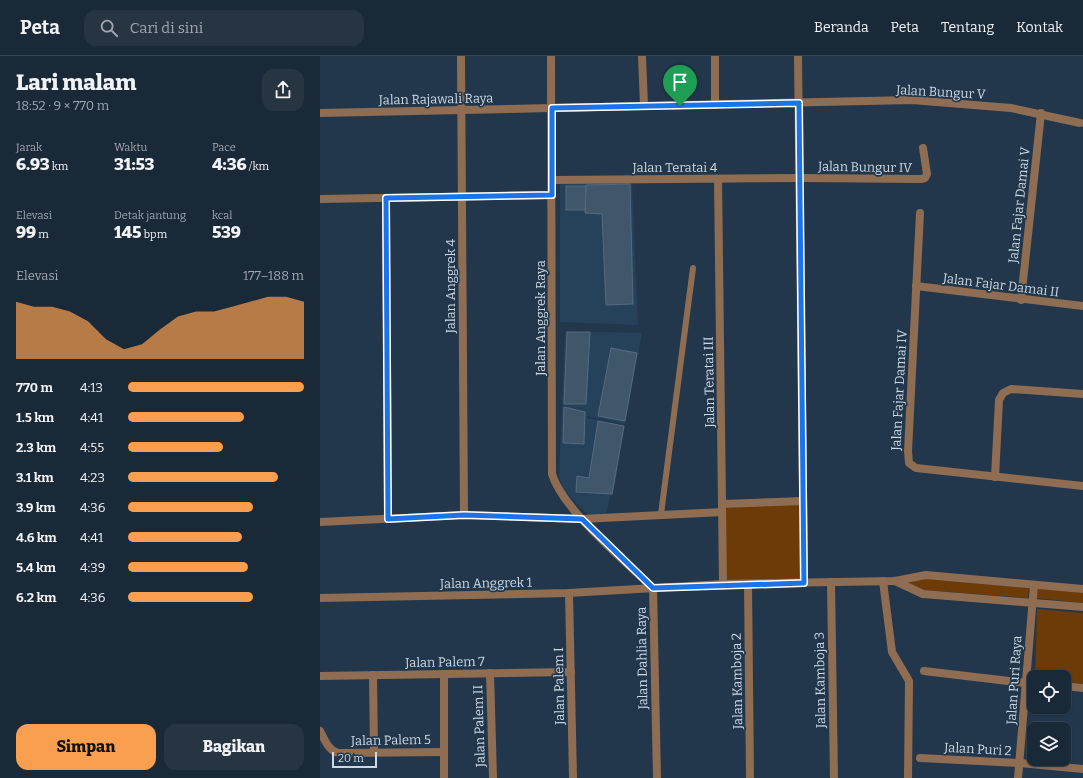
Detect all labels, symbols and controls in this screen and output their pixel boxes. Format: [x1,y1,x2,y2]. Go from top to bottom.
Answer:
search box [84,10,364,46]
text: Peta [20,16,60,39]
icon: search [98,17,120,39]
text: Cari di sini [130,19,203,37]
text: Beranda [814,19,869,36]
text: Peta [891,19,919,36]
text: Tentang [941,19,994,36]
text: Kontak [1016,19,1063,36]
pin [663,65,697,106]
text: Lari malam [16,69,136,96]
button: share [262,69,304,111]
icon: arrive [669,71,691,93]
street label: Jalan Bungur V [895,82,986,102]
street label: Jalan Rajawali Raya [378,91,493,108]
text: 18:52 · 9 × 770 m [16,98,109,113]
text: Jarak [16,141,42,154]
text: Waktu [114,141,147,154]
text: Pace [212,141,236,154]
street label: Jalan Fajar Damai V [1005,146,1033,265]
text: 6.93 [16,154,49,175]
text: 31:53 [114,154,154,175]
text: 4:36 [212,154,247,175]
street label: Jalan Bungur IV [817,159,912,175]
text: km [49,160,68,173]
text: /km [247,160,269,173]
street label: Jalan Teratai 4 [632,160,718,175]
text: Elevasi [16,209,52,222]
text: Detak jantung [114,209,186,222]
text: kcal [212,209,232,222]
text: 99 [16,222,36,243]
text: 145 [114,222,142,243]
text: 539 [212,222,241,243]
text: m [36,228,49,241]
text: bpm [142,228,167,241]
street label: Jalan Anggrek 4 [443,238,458,334]
street label: Jalan Anggrek Raya [533,260,548,377]
text: Elevasi [16,268,58,283]
text: 177–188 m [243,268,304,283]
street label: Jalan Fajar Damai II [941,270,1060,300]
street label: Jalan Fajar Damai IV [888,329,910,452]
street label: Jalan Teratai III [701,336,717,429]
text: 770 m [16,380,53,395]
text: 4:13 [80,380,103,395]
text: 1.5 km [16,410,54,425]
text: 4:41 [80,410,103,425]
text: 2.3 km [16,440,56,455]
text: 4:55 [80,440,104,455]
text: 3.1 km [16,470,54,485]
text: 4:23 [80,470,105,485]
text: 3.9 km [16,500,56,515]
text: 4:36 [80,500,105,515]
text: 4.6 km [16,530,57,545]
text: 4:41 [80,530,103,545]
text: 5.4 km [16,560,56,575]
text: 4:39 [80,560,105,575]
street label: Jalan Anggrek 1 [439,575,533,591]
text: 6.2 km [16,590,56,605]
text: 4:36 [80,590,105,605]
street label: Jalan Dahlia Raya [634,606,650,711]
street label: Jalan Kamboja 3 [812,632,828,729]
street label: Jalan Kamboja 2 [729,633,745,730]
street label: Jalan Puri Raya [1003,635,1025,726]
street label: Jalan Palem I [551,647,567,726]
street label: Jalan Palem 7 [404,654,485,670]
map controls [1027,670,1071,766]
button: locate [1027,670,1071,714]
street label: Jalan Palem II [470,685,488,768]
button: layers [1027,722,1071,766]
button: Simpan [16,724,156,770]
button: Bagikan [164,724,304,770]
street label: Jalan Palem 5 [350,732,431,748]
street label: Jalan Puri 2 [943,740,1012,758]
scale bar [332,750,377,769]
text: 20 m [338,752,364,765]

